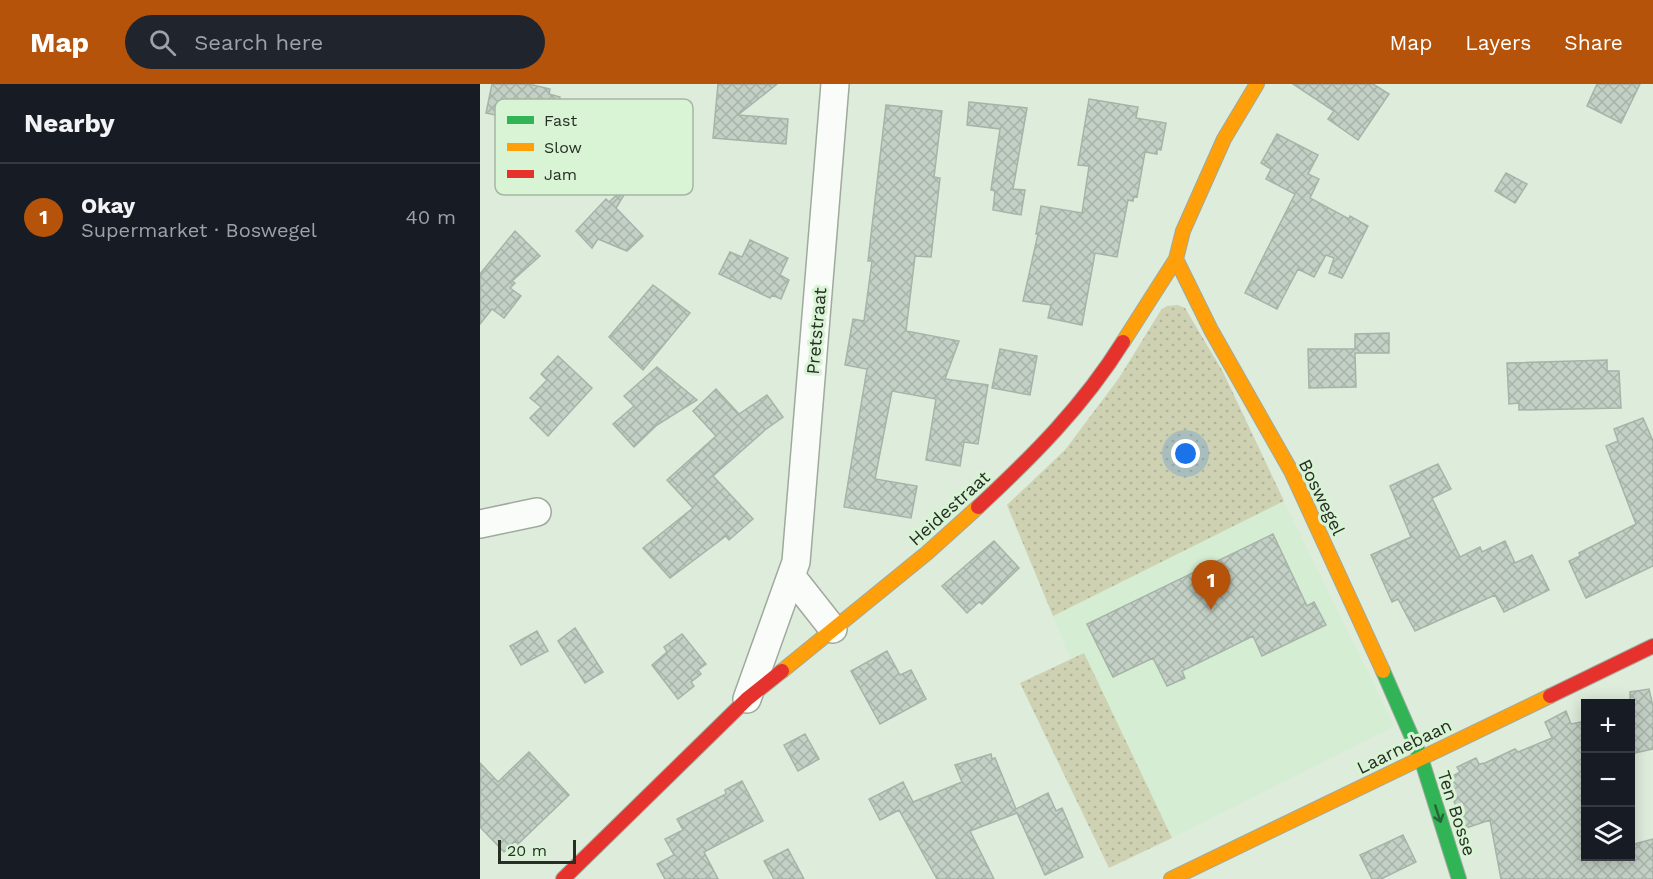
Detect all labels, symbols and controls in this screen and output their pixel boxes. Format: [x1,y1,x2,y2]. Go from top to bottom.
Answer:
search box [125,15,545,69]
text: Map [30,26,89,59]
icon: search [146,26,179,59]
text: Search here [194,30,323,55]
text: Map [1389,30,1432,55]
text: Layers [1465,30,1531,55]
text: Share [1564,30,1623,55]
legend [495,99,693,195]
text: Nearby [24,108,115,138]
text: Fast [544,111,577,130]
text: Slow [544,138,582,157]
text: Jam [544,165,577,184]
text: Okay [81,193,135,218]
text: 1 [39,205,48,229]
text: 40 m [405,205,456,229]
text: Supermarket · Boswegel [81,218,317,242]
street label: Pretstraat [802,286,830,375]
your location [1171,439,1200,468]
street label: Boswegel [1295,455,1350,539]
street label: Heidestraat [904,466,994,550]
pin: 1 [1192,560,1230,610]
map controls [1581,699,1635,861]
button: + [1581,699,1635,753]
street label: Laarnebaan [1353,714,1455,778]
button: − [1581,753,1635,807]
street label: Ten Bosse [1433,768,1481,858]
one-way arrow [1433,804,1444,823]
button: layers [1581,807,1635,861]
scale bar [498,837,576,864]
text: 20 m [507,841,547,860]

